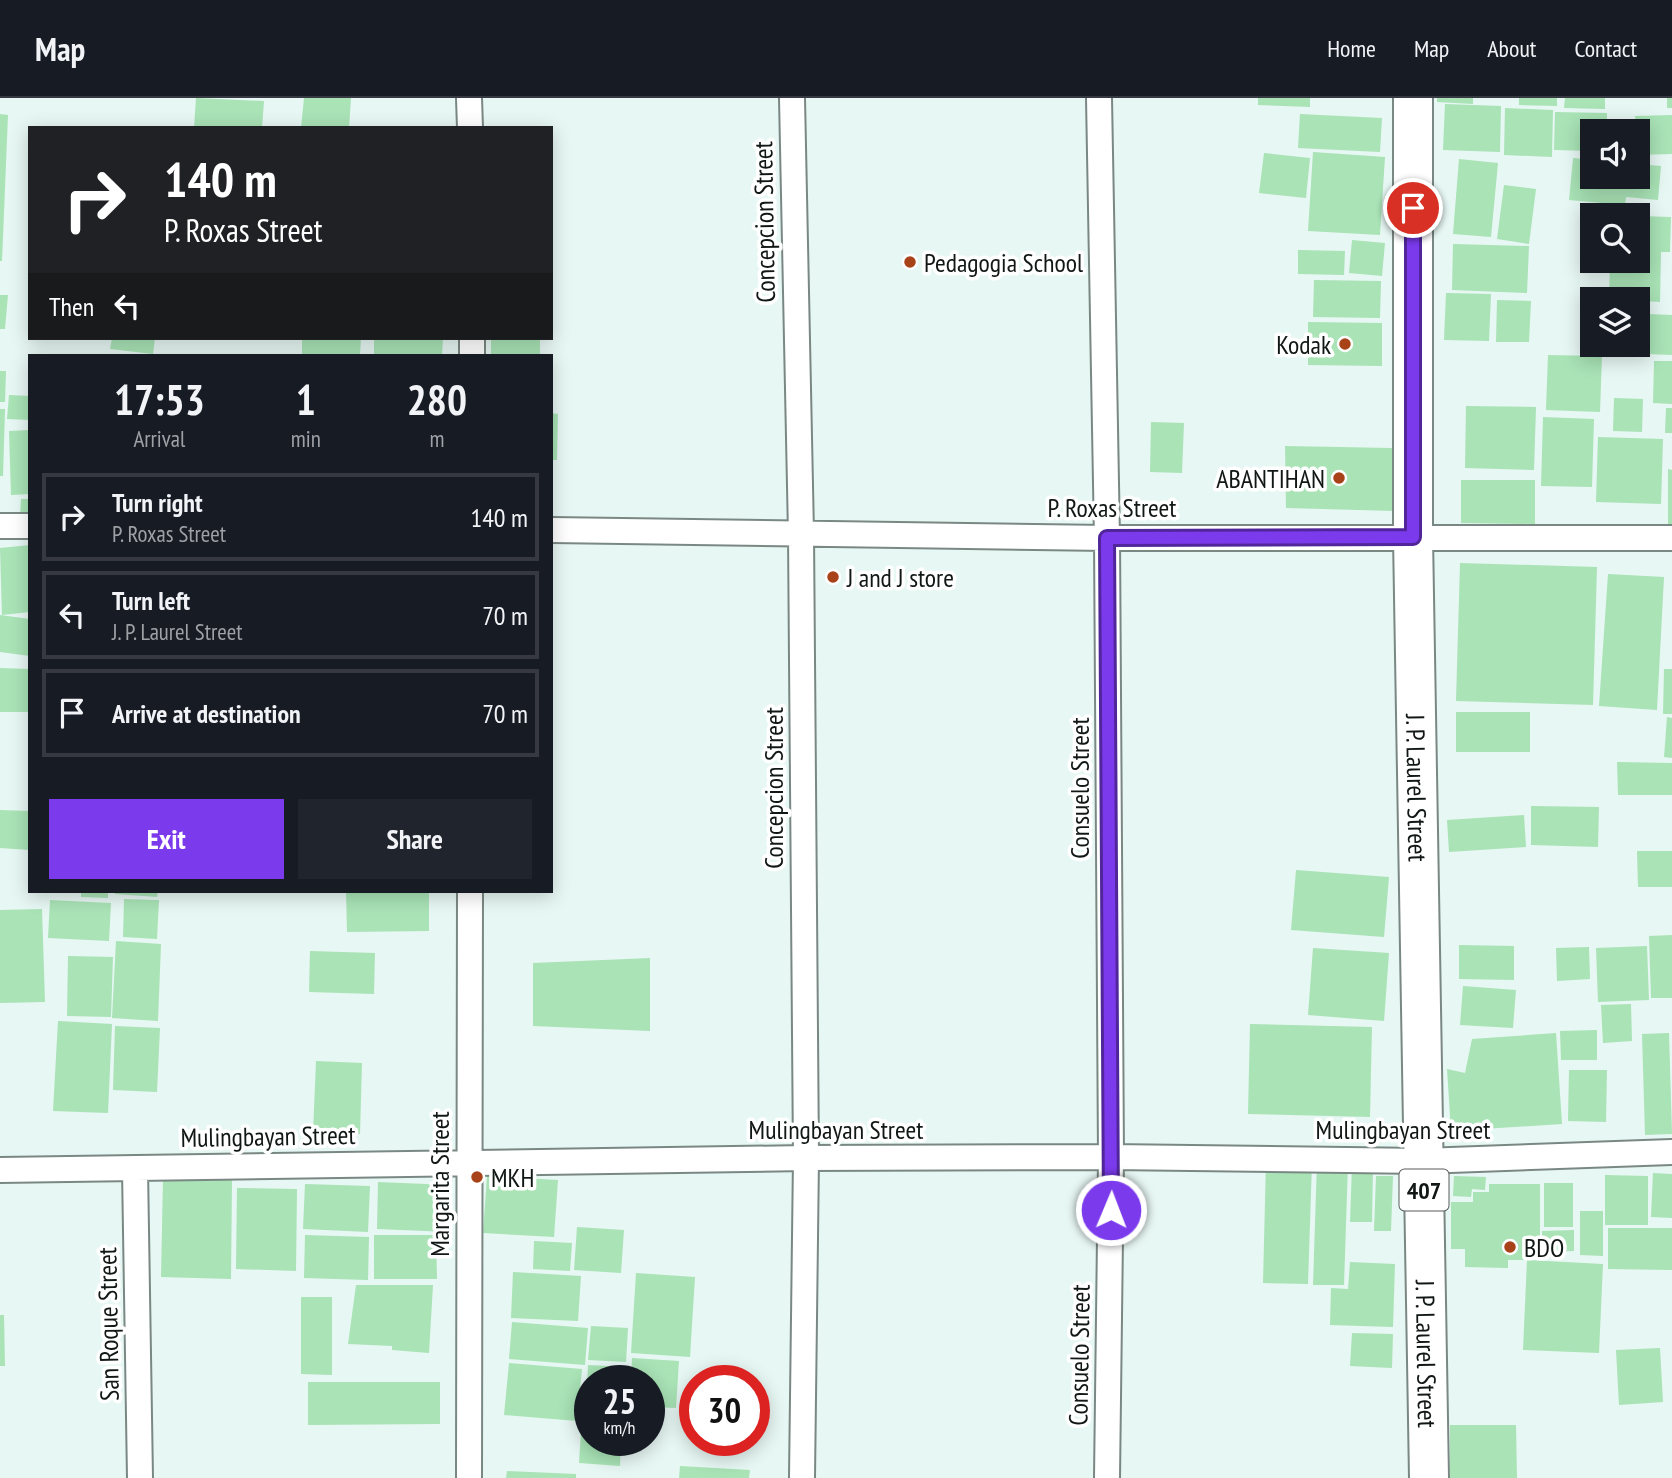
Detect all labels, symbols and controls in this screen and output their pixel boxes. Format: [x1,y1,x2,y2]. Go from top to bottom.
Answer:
text: Map [35,27,85,70]
text: Home [1327,33,1376,64]
text: Map [1414,33,1449,64]
text: About [1487,33,1536,64]
text: Contact [1574,33,1637,64]
map controls [1580,119,1650,357]
button: sound [1580,119,1650,189]
street label: Concepcion Street [746,141,782,303]
text: 140 m [164,147,277,211]
icon: right [49,154,140,245]
pin [1383,178,1443,238]
icon: arrive [1394,189,1432,227]
button: search [1580,203,1650,273]
text: P. Roxas Street [164,209,323,251]
place label: Pedagogia School [924,246,1083,279]
marker: Pedagogia School [902,254,918,270]
icon: left [108,287,146,325]
button: layers [1580,287,1650,357]
text: Then [49,290,94,323]
place label: Kodak [1276,328,1331,361]
marker: Kodak [1337,336,1353,352]
text: 17:53 [114,372,205,427]
text: 1 [296,372,316,427]
text: 280 [407,372,467,427]
text: Arrival [133,424,185,453]
text: min [291,424,321,453]
text: m [429,424,444,453]
place label: ABANTIHAN [1216,462,1325,495]
marker: ABANTIHAN [1331,470,1347,486]
text: Turn right [112,486,203,519]
street label: P. Roxas Street [1048,491,1176,524]
icon: right [53,498,91,536]
text: 140 m [470,501,528,534]
text: P. Roxas Street [112,519,226,548]
place label: J and J store [846,561,954,594]
marker: J and J store [825,569,841,585]
text: Turn left [112,584,190,617]
icon: left [53,596,91,634]
text: 70 m [482,599,528,632]
text: J. P. Laurel Street [112,617,242,646]
icon: arrive [53,694,91,732]
text: Arrive at destination [112,697,301,730]
text: 70 m [482,697,528,730]
street label: Concepcion Street [757,707,790,869]
street label: J. P. Laurel Street [1399,713,1435,862]
street label: Consuelo Street [1063,717,1096,859]
button: Exit [49,799,284,879]
button: Share [298,799,532,879]
street label: Margarita Street [423,1111,456,1257]
street label: Mulingbayan Street [749,1113,923,1146]
street label: Mulingbayan Street [1316,1113,1490,1146]
street label: Mulingbayan Street [180,1118,356,1154]
place label: MKH [491,1161,534,1194]
marker: MKH [469,1169,485,1185]
road number: 407 [1400,1170,1448,1210]
position arrow [1074,1173,1148,1247]
place label: BDO [1524,1231,1564,1264]
marker: BDO [1502,1239,1518,1255]
street label: San Roque Street [90,1247,126,1401]
street label: J. P. Laurel Street [1409,1279,1445,1428]
street label: Consuelo Street [1061,1284,1097,1426]
speed limit sign: 30 [679,1365,770,1456]
text: 25 [603,1378,636,1424]
text: km/h [604,1416,635,1439]

